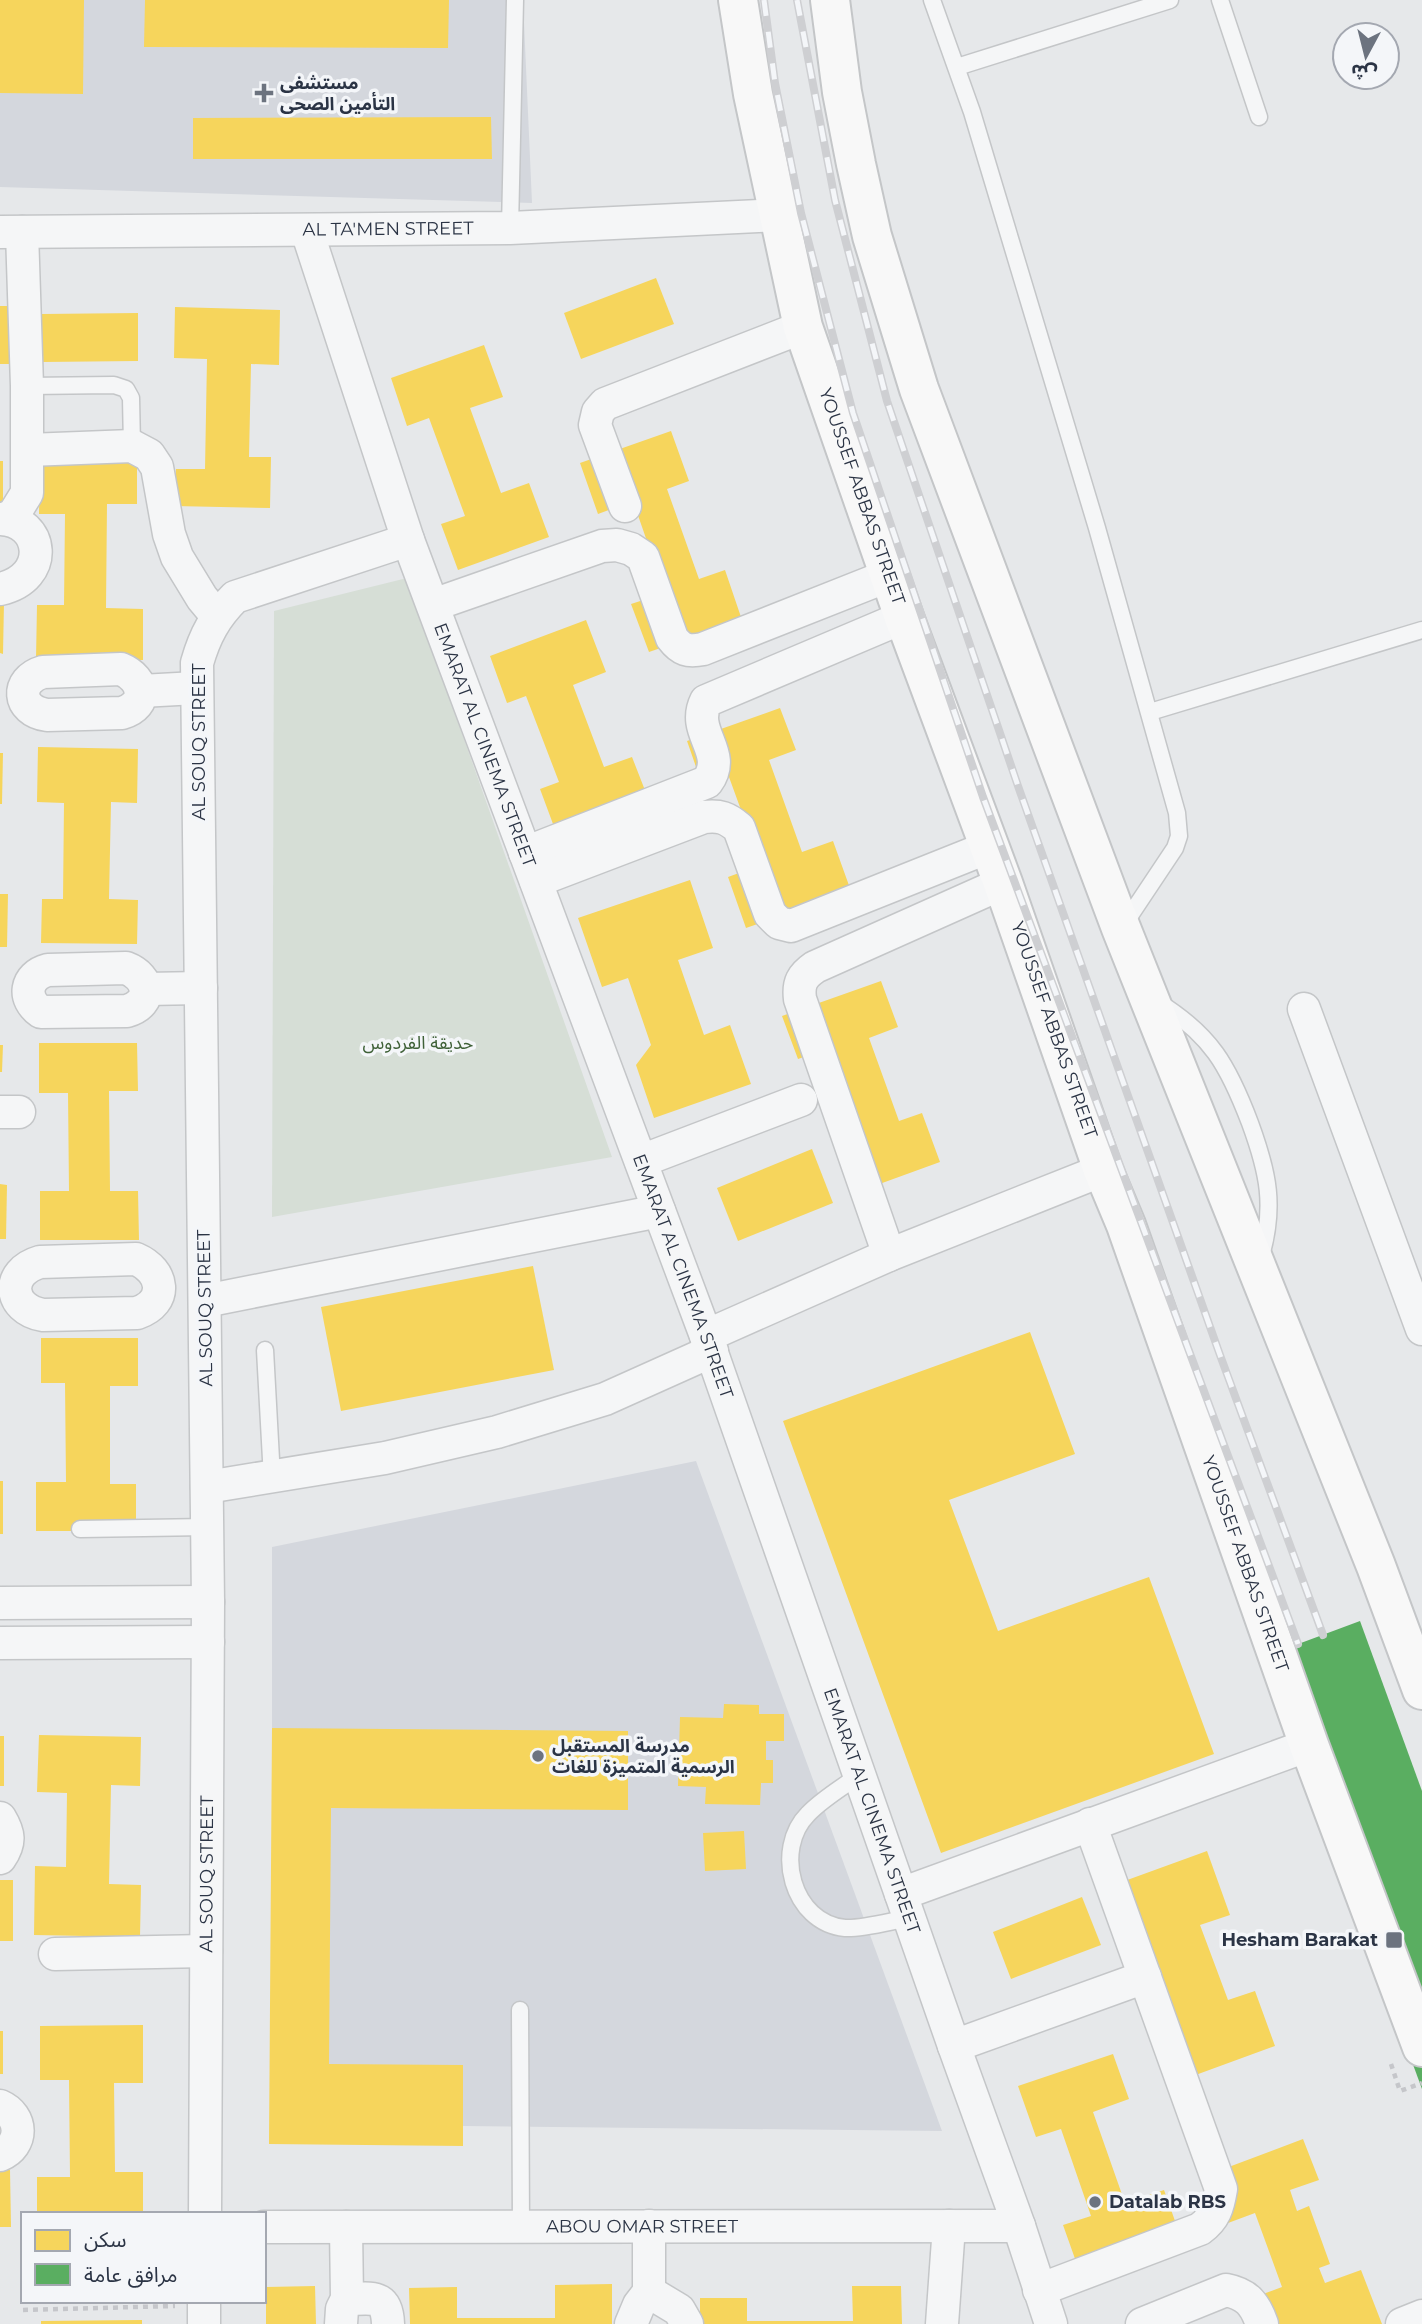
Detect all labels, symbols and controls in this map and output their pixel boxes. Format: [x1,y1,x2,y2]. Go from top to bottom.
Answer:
north arrow [1331,21,1401,91]
text: ش [1350,59,1378,85]
place label: مستشفى التأمين الصحى [280,72,395,115]
marker: مستشفى التأمين الصحى [254,83,274,103]
street label: AL TA'MEN STREET [302,217,474,241]
street label: YOUSSEF ABBAS STREET [814,385,910,608]
street label: EMARAT AL CINEMA STREET [429,620,541,871]
street label: AL SOUQ STREET [188,663,210,821]
street label: YOUSSEF ABBAS STREET [1006,919,1102,1142]
park label: حديقة الفردوس [363,1032,473,1054]
street label: EMARAT AL CINEMA STREET [628,1151,738,1402]
street label: AL SOUQ STREET [193,1229,217,1387]
street label: YOUSSEF ABBAS STREET [1197,1453,1294,1675]
street label: EMARAT AL CINEMA STREET [819,1685,925,1937]
place label: مدرسة المستقبل الرسمية المتميزة للغات [552,1735,735,1778]
marker: مدرسة المستقبل الرسمية المتميزة للغات [530,1748,546,1764]
street label: AL SOUQ STREET [195,1795,218,1953]
place label: Hesham Barakat [1221,1929,1378,1951]
marker: Hesham Barakat [1384,1930,1404,1950]
place label: Datalab RBS [1109,2191,1226,2213]
marker: Datalab RBS [1087,2194,1103,2210]
legend [21,2212,266,2303]
street label: ABOU OMAR STREET [546,2215,739,2238]
text: سكن [84,2227,126,2252]
text: مرافق عامة [84,2262,178,2288]

